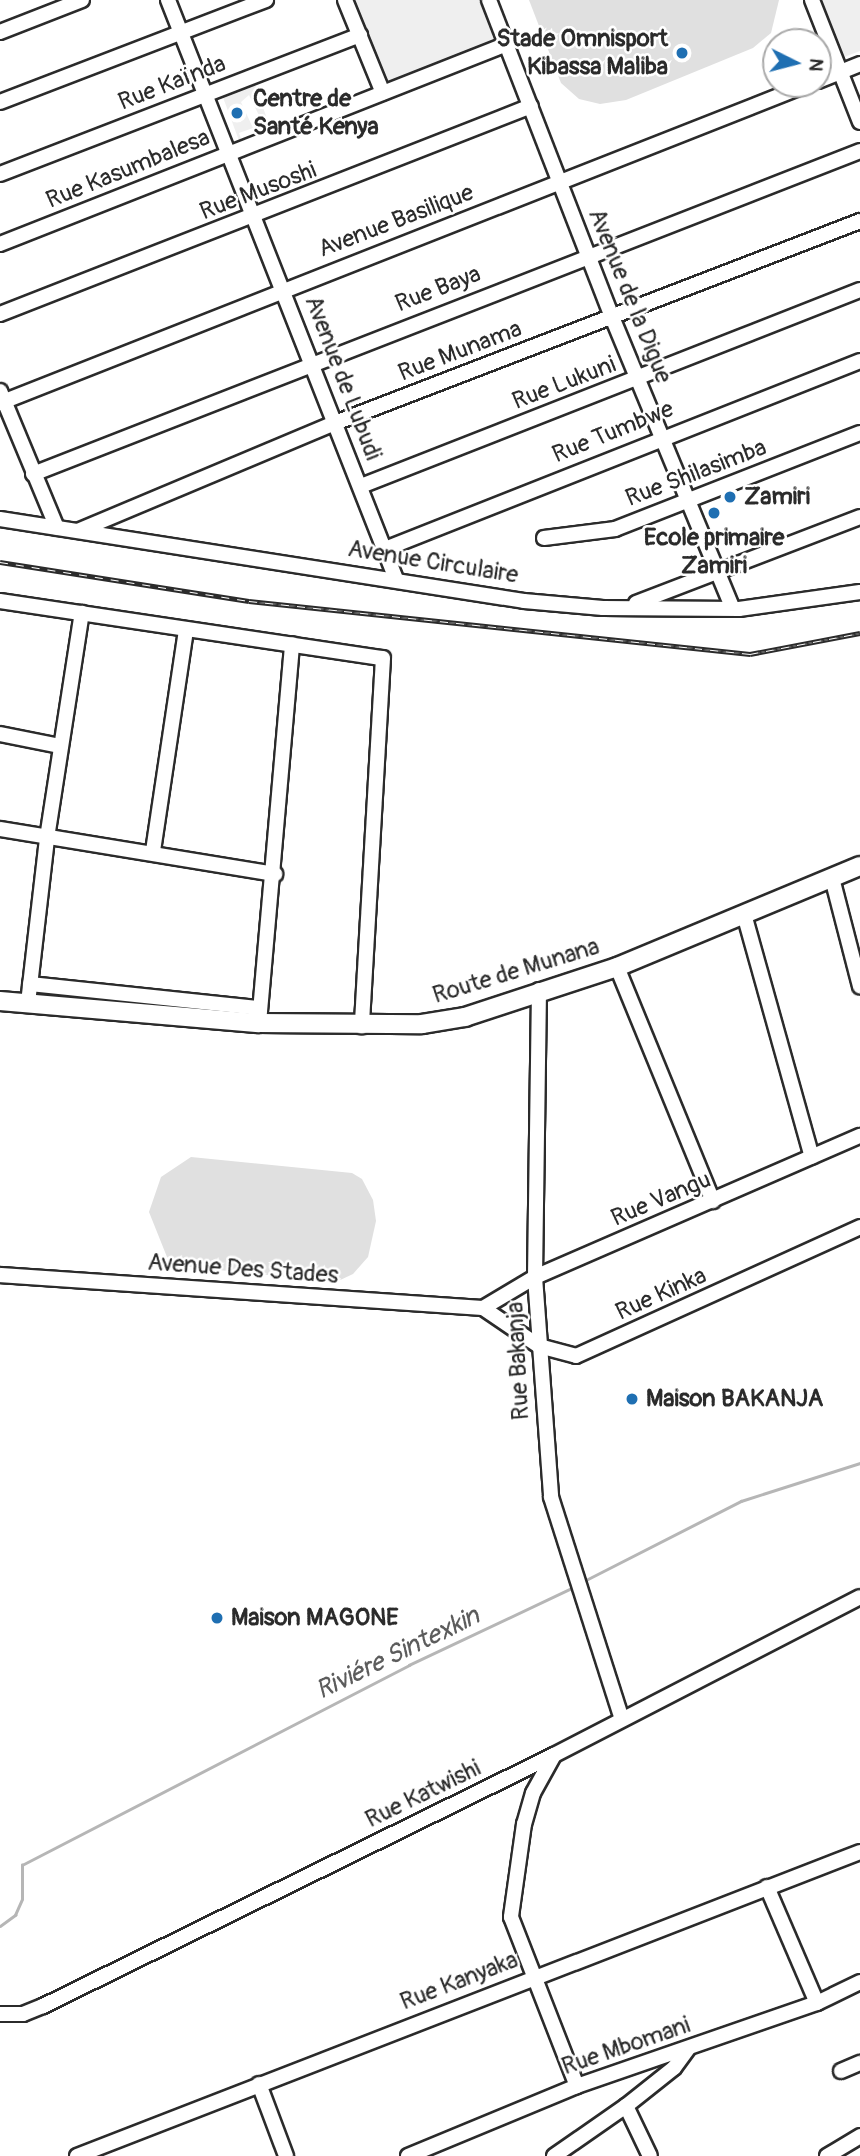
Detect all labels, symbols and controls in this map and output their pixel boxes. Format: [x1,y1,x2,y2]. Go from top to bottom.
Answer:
place label: Stade Omnisport Kibassa Maliba [497,25,668,81]
north arrow [762,28,832,98]
marker: Stade Omnisport Kibassa Maliba [674,45,690,61]
street label: Rue Kaïnda [114,49,230,117]
text: N [803,57,829,73]
place label: Centre de Santé Kenya [253,85,379,141]
marker: Centre de Santé Kenya [227,103,247,123]
street label: Rue Kasumbalesa [42,123,214,215]
street label: Rue Musoshi [196,156,320,226]
street label: Avenue Basilique [314,178,478,264]
street label: Avenue de la Digue [582,205,678,387]
street label: Rue Baya [391,260,485,318]
street label: Avenue de Lubudi [298,292,388,464]
street label: Rue Munama [394,314,526,388]
street label: Rue Lukuni [508,350,620,416]
street label: Rue Tumbwe [548,395,678,469]
street label: Rue Shilasimba [622,433,770,513]
place label: Zamiri [744,483,810,511]
marker: Zamiri [722,489,738,505]
marker: Ecole primaire Zamiri [706,505,722,521]
place label: Ecole primaire Zamiri [644,524,784,580]
street label: Avenue Circulaire [346,534,520,590]
street label: Route de Munana [429,932,603,1010]
street label: Rue Vangu [607,1165,715,1233]
street label: Avenue Des Stades [147,1248,339,1290]
street label: Rue Kinka [611,1261,711,1327]
street label: Rue Bakanja [501,1301,535,1421]
place label: Maison BAKANJA [646,1385,823,1413]
marker: Maison BAKANJA [624,1391,640,1407]
water label: Riviére Sintexkin [311,1601,485,1707]
place label: Maison MAGONE [231,1604,399,1632]
marker: Maison MAGONE [209,1610,225,1626]
street label: Rue Katwishi [361,1754,485,1834]
street label: Rue Kanyaka [396,1945,522,2017]
street label: Rue Mbomani [558,2011,694,2081]

